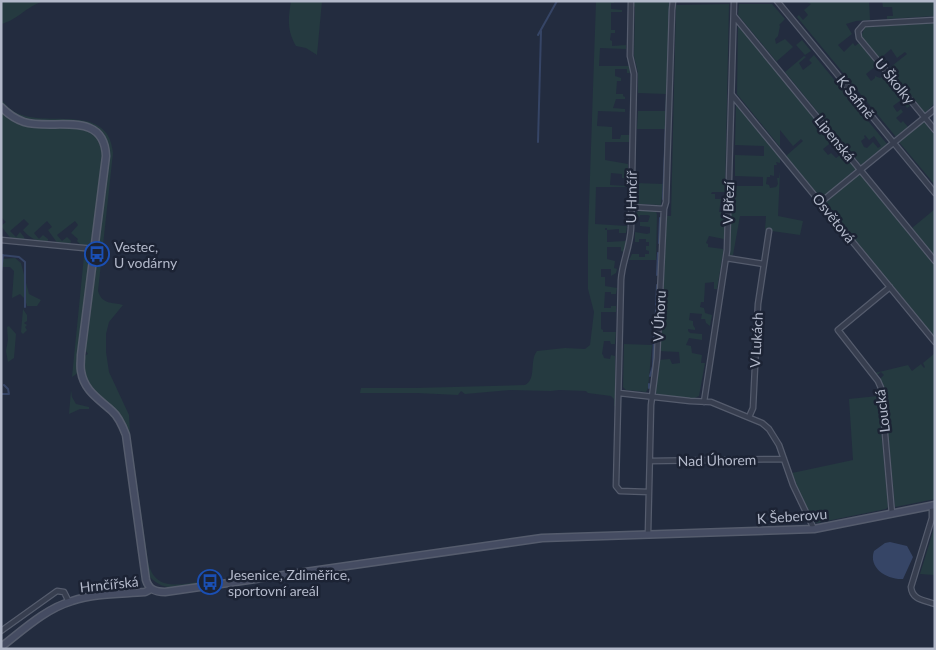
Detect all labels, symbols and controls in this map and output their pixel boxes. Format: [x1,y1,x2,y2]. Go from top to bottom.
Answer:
street label: U Školky [872,55,919,108]
street label: K Safině [834,72,878,122]
street label: Lipenská [811,112,859,164]
street label: U Hrnčíř [622,169,640,224]
street label: V Březí [719,180,737,225]
street label: Osvětová [809,190,859,246]
place label: Vestec, U vodárny [114,238,178,271]
bus stop icon: Vestec, U vodárny [84,241,110,267]
street label: V Úhoru [649,290,669,342]
street label: V Lukách [746,312,766,368]
street label: Loucká [871,389,893,433]
street label: Nad Úhorem [678,451,756,469]
street label: K Šeberovu [756,505,828,527]
place label: Jesenice, Zdiměřice, sportovní areál [228,566,350,599]
bus stop icon: Jesenice, Zdiměřice, sportovní areál [197,569,223,595]
street label: Hrnčířská [79,572,139,596]

